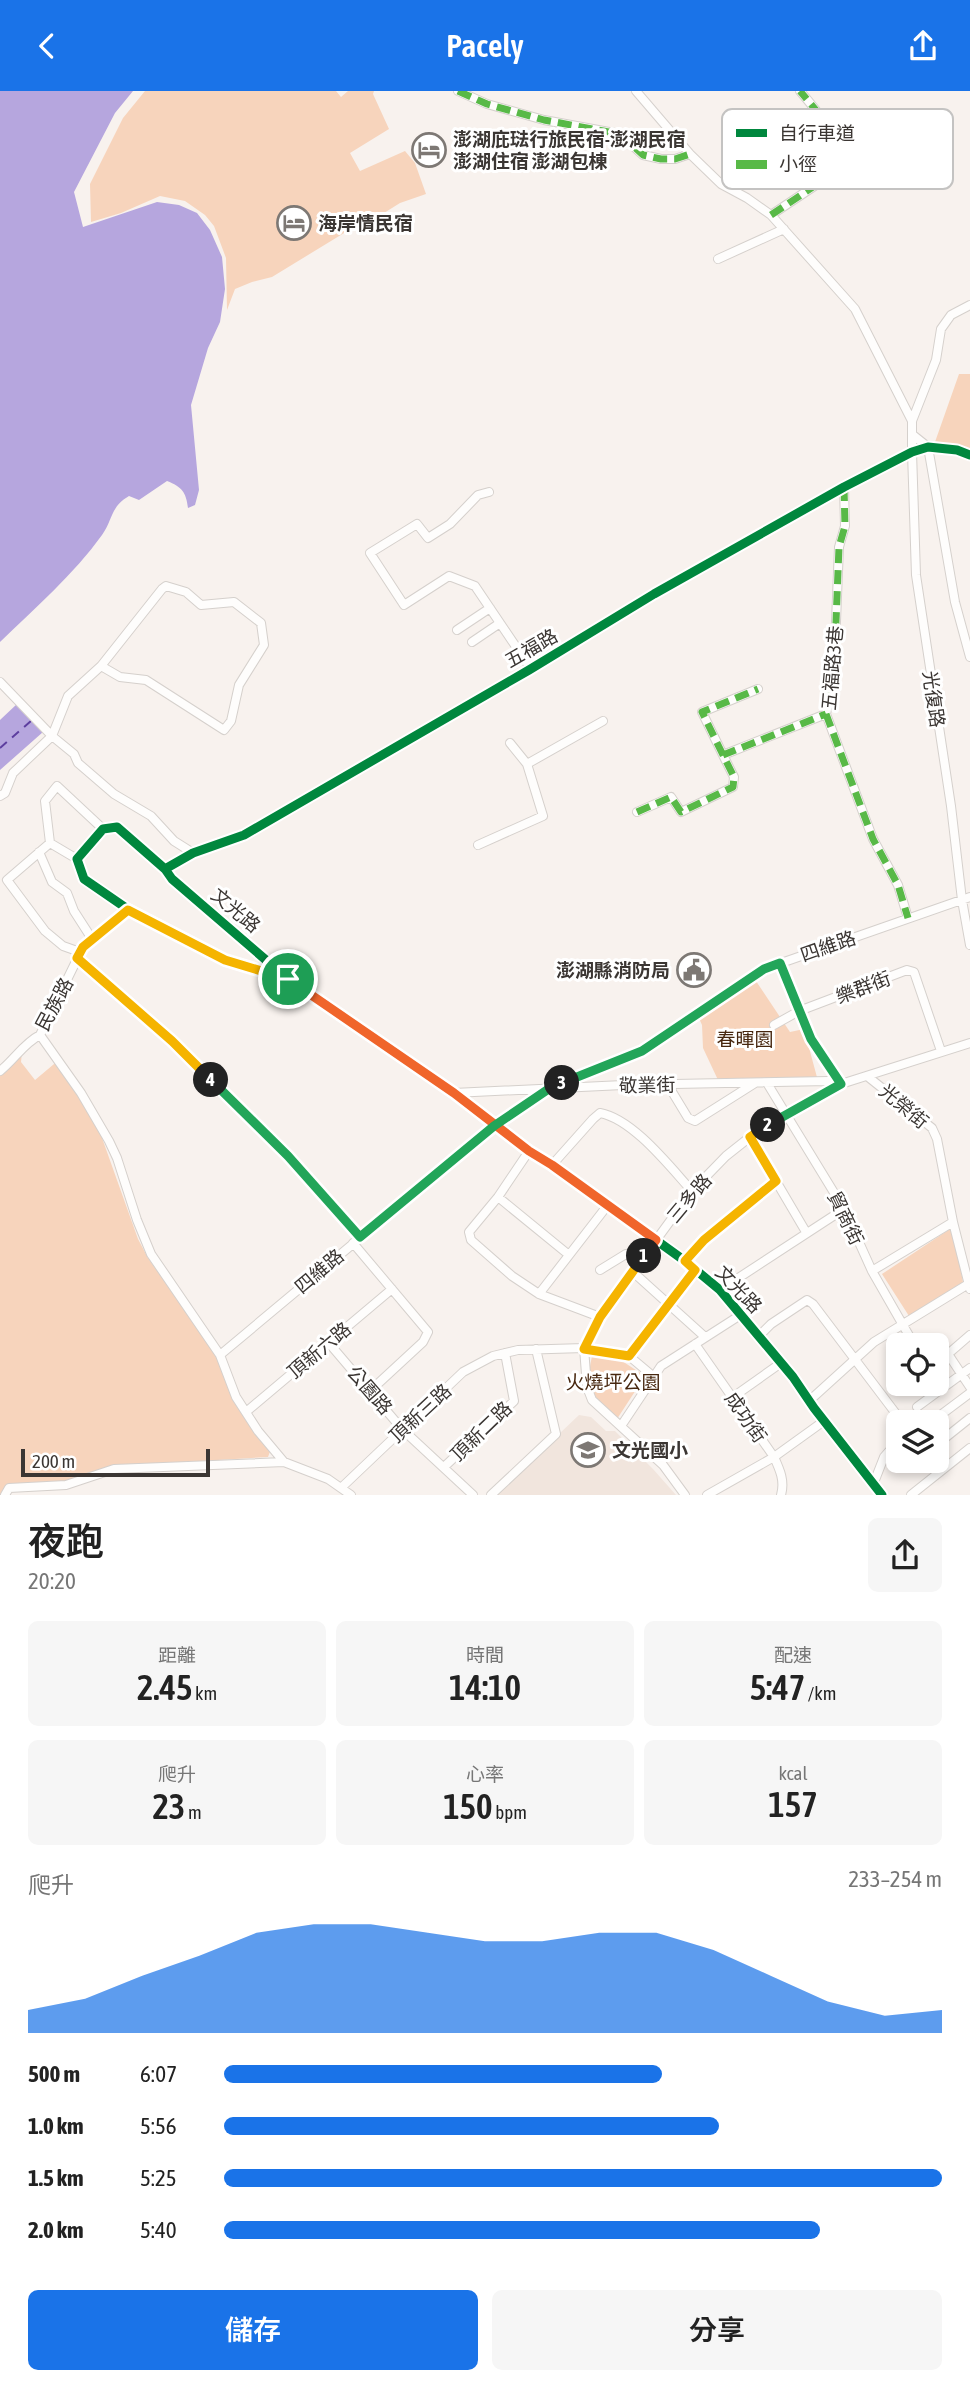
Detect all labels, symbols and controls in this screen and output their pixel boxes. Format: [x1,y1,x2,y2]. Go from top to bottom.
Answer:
icon: back [28,27,66,65]
text: Pacely [446,27,524,64]
icon: share [904,27,942,65]
legend [722,109,953,189]
text: 自行車道 [779,122,855,144]
place label: 澎湖庇琺行旅民宿-澎湖民宿 澎湖住宿 澎湖包棟 [453,128,686,172]
hotel icon: 澎湖庇琺行旅民宿-澎湖民宿 澎湖住宿 澎湖包棟 [410,131,448,169]
text: 小徑 [779,153,817,175]
hotel icon: 海岸情民宿 [275,204,313,242]
place label: 海岸情民宿 [318,212,413,234]
street label: 五福路 [501,624,561,672]
street label: 五福路3巷 [817,625,847,711]
street label: 光復路 [919,669,949,729]
street label: 文光路 [207,883,265,937]
street label: 四維路 [797,926,859,966]
pin [258,949,318,1009]
public building icon: 澎湖縣消防局 [675,951,713,989]
place label: 澎湖縣消防局 [556,959,670,981]
icon: arrive [269,960,307,998]
street label: 樂群街 [832,967,894,1007]
street label: 民族路 [31,974,77,1034]
park label: 春暉園 [716,1028,774,1050]
pin: 4 [194,1063,228,1097]
pin: 3 [544,1065,580,1101]
text: 4 [206,1068,215,1090]
text: 3 [557,1071,566,1093]
street label: 敬業街 [618,1074,676,1096]
street label: 光榮街 [875,1079,933,1133]
pin: 2 [750,1107,786,1143]
text: 2 [763,1113,772,1135]
street label: 三多路 [662,1169,716,1227]
street label: 貿商街 [824,1188,868,1248]
pin: 1 [626,1239,662,1273]
street label: 四維路 [290,1244,348,1298]
text: 1 [639,1244,648,1266]
street label: 文光路 [711,1261,767,1317]
street label: 頂新六路 [283,1317,355,1383]
map controls [886,1333,949,1473]
button: locate [886,1333,949,1396]
street label: 公園路 [343,1361,397,1419]
park label: 火燒坪公園 [565,1371,661,1393]
street label: 頂新三路 [385,1379,455,1447]
street label: 成功街 [721,1387,771,1447]
street label: 頂新二路 [446,1397,516,1465]
button: layers [886,1410,949,1473]
school or university icon: 文光國小 [569,1431,607,1469]
place label: 文光國小 [612,1439,688,1461]
scale bar [21,1446,210,1478]
text: 200 m [32,1450,75,1472]
button: share [868,1518,942,1592]
text: 夜跑 [28,1520,104,1563]
text: 20:20 [28,1568,76,1594]
text: 距離 [158,1644,196,1666]
text: 時間 [466,1644,504,1666]
text: 配速 [774,1644,812,1666]
text: 2.45 [137,1667,192,1707]
text: 14:10 [449,1667,521,1707]
text: 5:47 [750,1667,805,1707]
text: km [192,1682,217,1704]
text: /km [805,1682,836,1704]
text: kcal [779,1762,807,1784]
text: 爬升 [158,1763,196,1785]
text: 心率 [466,1763,504,1785]
text: 157 [768,1784,818,1824]
text: 23 [152,1786,185,1826]
text: 150 [443,1786,493,1826]
text: m [185,1801,202,1823]
text: bpm [493,1801,527,1823]
text: 233–254 m [848,1866,942,1892]
text: 爬升 [28,1872,74,1898]
text: 500 m [28,2061,80,2087]
text: 6:07 [140,2061,177,2087]
text: 1.0 km [28,2113,84,2139]
text: 5:56 [140,2113,177,2139]
text: 1.5 km [28,2165,84,2191]
text: 5:25 [140,2165,177,2191]
text: 2.0 km [28,2217,84,2243]
text: 5:40 [140,2217,177,2243]
button: 儲存 [28,2290,478,2370]
button: 分享 [492,2290,942,2370]

